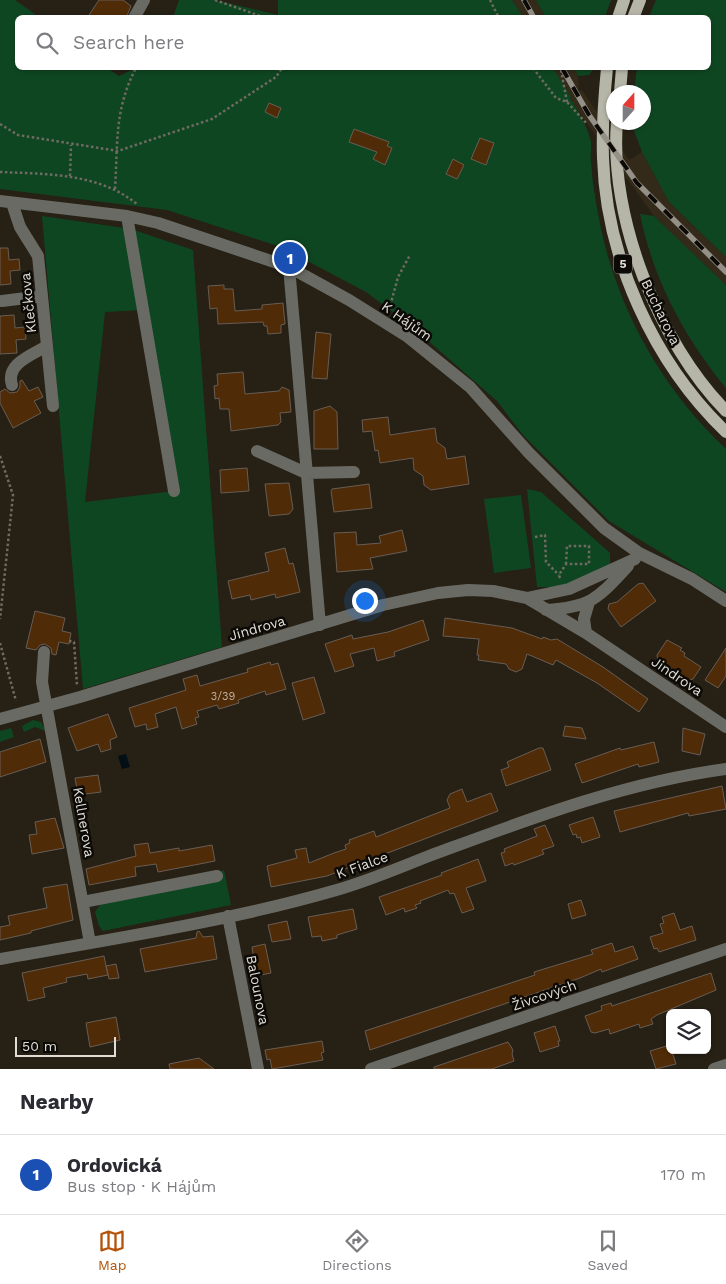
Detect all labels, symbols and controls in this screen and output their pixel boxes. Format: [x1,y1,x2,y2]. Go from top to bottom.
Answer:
search box [15,15,711,70]
icon: search [33,29,61,57]
text: Search here [73,31,184,54]
north arrow [606,85,651,130]
pin: 1 [274,239,306,277]
road number: 5 [614,254,632,274]
street label: Klečkova [17,272,39,334]
street label: Bucharova [638,277,684,348]
street label: K Hájům [379,298,435,344]
your location [352,588,378,614]
street label: Jindrova [227,612,287,644]
street label: Jindrova [649,653,706,699]
house number: 3/39 [211,690,235,703]
street label: Kellnerova [70,786,98,858]
street label: K Fialce [334,848,390,882]
street label: Balounova [243,954,273,1026]
street label: Živcových [510,977,578,1013]
map controls [666,1009,711,1054]
button: layers [666,1009,711,1054]
scale bar [15,1034,116,1057]
text: 50 m [22,1038,57,1054]
text: Nearby [20,1089,93,1114]
text: Ordovická [67,1154,162,1177]
text: 1 [33,1165,39,1184]
text: 170 m [660,1165,706,1184]
text: Bus stop · K Hájům [67,1177,216,1196]
tab: Map [98,1227,127,1273]
tab: Directions [322,1227,392,1273]
tab: Saved [587,1227,628,1273]

